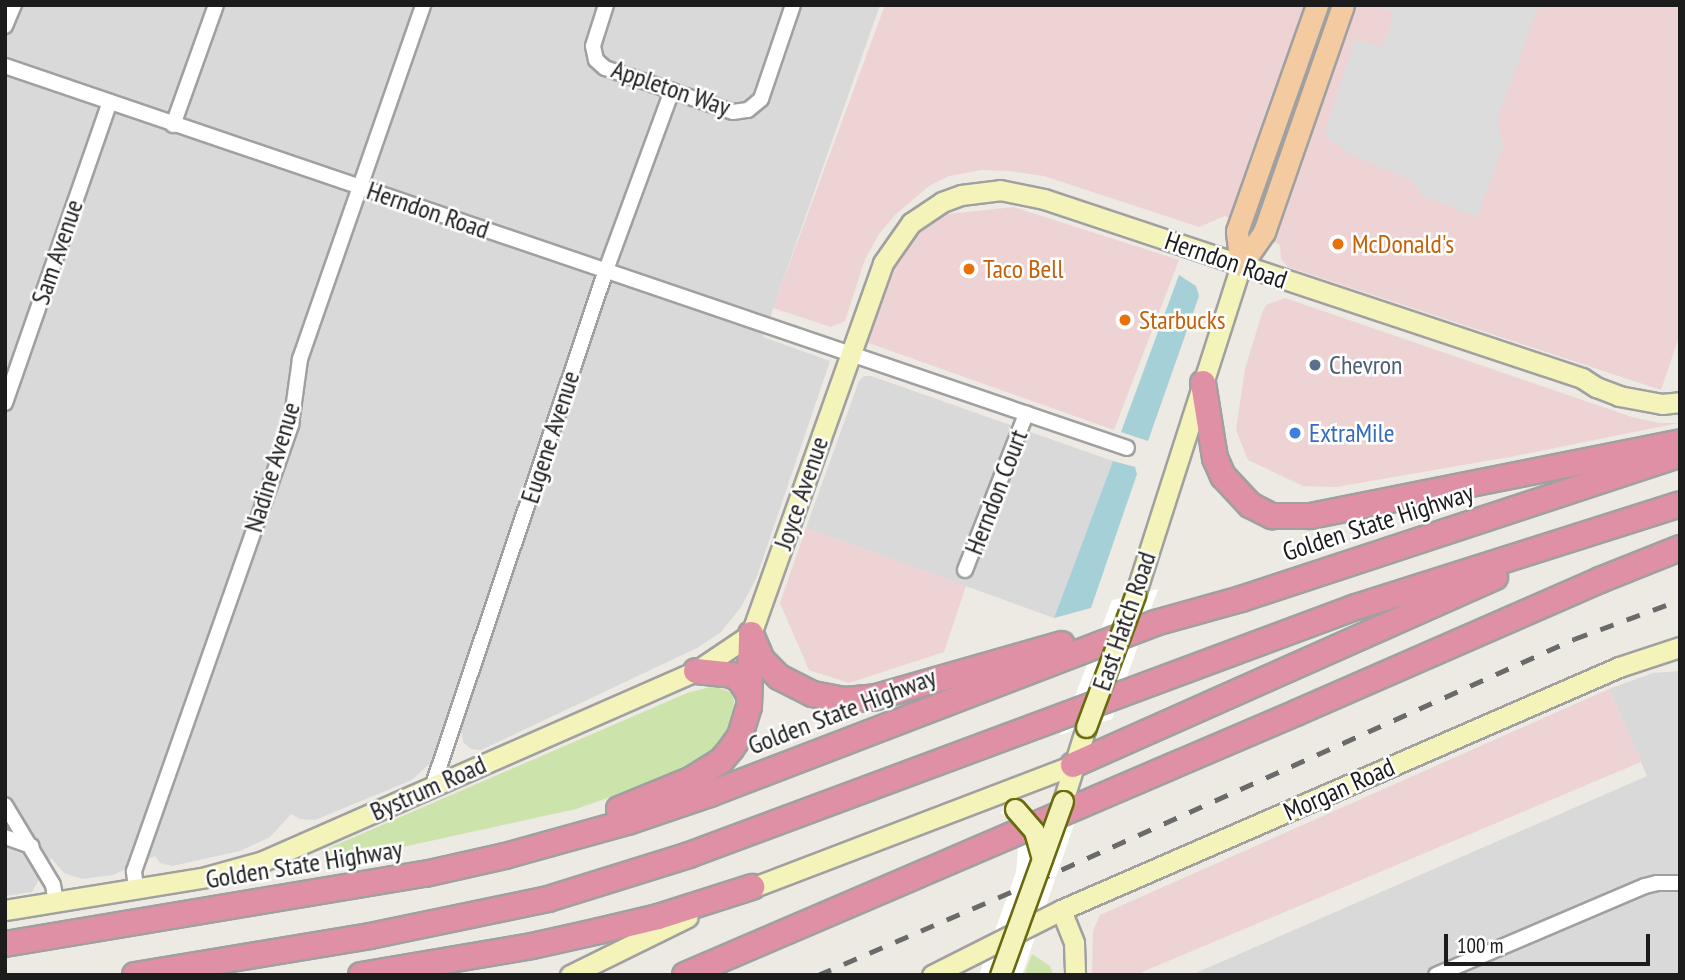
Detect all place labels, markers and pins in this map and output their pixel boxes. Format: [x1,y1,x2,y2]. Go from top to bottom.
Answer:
place label: McDonald's [1352,228,1454,260]
marker: McDonald's [1330,236,1346,252]
place label: Taco Bell [983,253,1063,285]
marker: Taco Bell [961,261,977,277]
place label: Starbucks [1139,304,1226,336]
marker: Starbucks [1117,312,1133,328]
place label: Chevron [1329,349,1403,381]
marker: Chevron [1307,357,1323,373]
place label: ExtraMile [1309,417,1395,449]
marker: ExtraMile [1287,425,1303,441]

